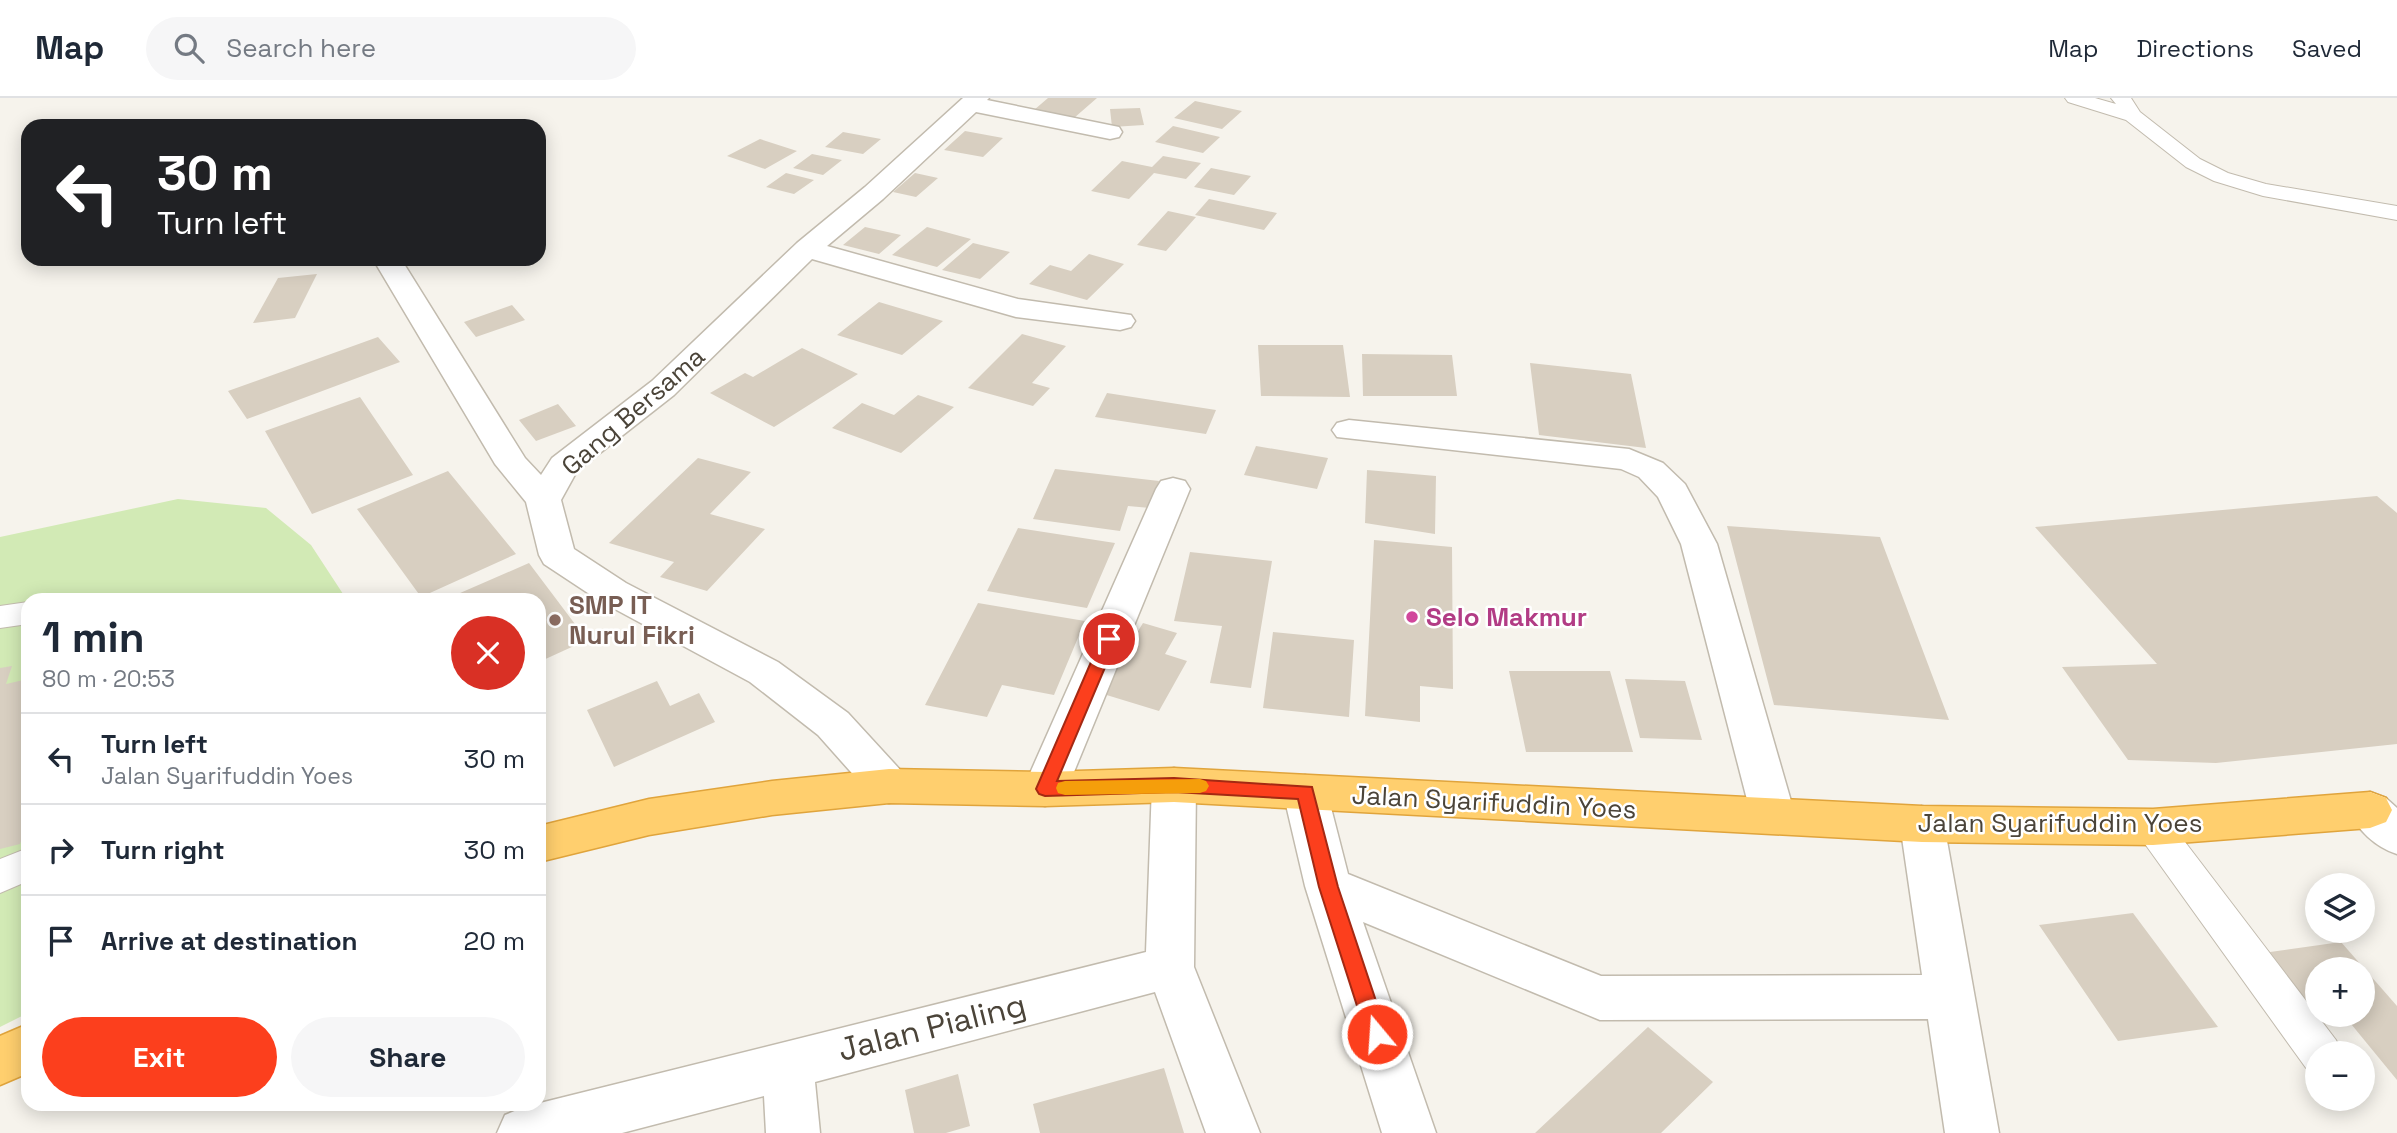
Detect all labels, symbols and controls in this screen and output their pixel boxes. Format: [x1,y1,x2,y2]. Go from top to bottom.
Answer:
search box [146,17,636,80]
text: Map [35,27,104,69]
icon: search [170,29,208,67]
text: Search here [226,31,376,65]
text: Map [2048,33,2098,64]
text: Directions [2136,33,2254,64]
text: Saved [2292,33,2362,64]
text: 30 m [157,142,273,204]
icon: left [42,147,133,238]
text: Turn left [157,203,287,243]
street label: Gang Bersama [554,339,712,483]
place label: SMP IT Nurul Fikri [569,588,695,652]
place label: Selo Makmur [1426,600,1587,634]
pin [1079,609,1139,669]
marker: Selo Makmur [1404,609,1420,625]
text: 1 min [42,611,145,664]
marker: SMP IT Nurul Fikri [547,612,563,628]
button: close [451,616,525,690]
icon: arrive [1090,620,1128,658]
text: 80 m · 20:53 [42,664,175,694]
text: Turn left [101,727,208,761]
icon: left [42,740,80,778]
text: 30 m [464,742,525,776]
text: Jalan Syarifuddin Yoes [101,761,353,791]
street label: Jalan Syarifuddin Yoes [1351,778,1637,826]
street label: Jalan Syarifuddin Yoes [1918,806,2202,840]
icon: right [42,831,80,869]
text: Turn right [101,833,225,867]
text: 30 m [464,833,525,867]
map controls [2305,873,2375,1111]
button: layers [2305,873,2375,943]
icon: arrive [42,922,80,960]
text: Arrive at destination [101,924,358,958]
text: 20 m [464,924,525,958]
button: + [2305,957,2375,1027]
street label: Jalan Pialing [834,984,1030,1070]
position arrow [1340,997,1414,1071]
button: Exit [42,1017,277,1097]
button: Share [291,1017,525,1097]
button: − [2305,1041,2375,1111]

